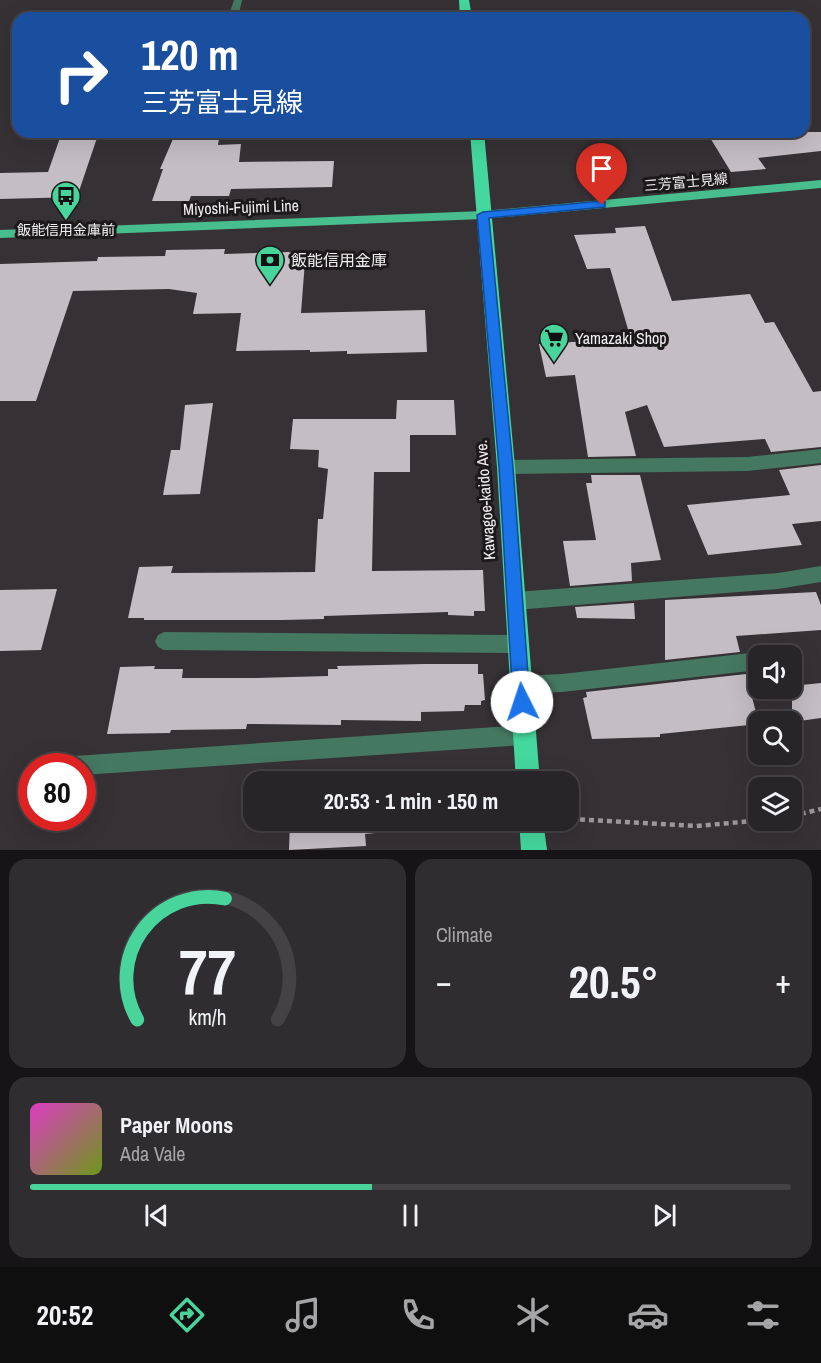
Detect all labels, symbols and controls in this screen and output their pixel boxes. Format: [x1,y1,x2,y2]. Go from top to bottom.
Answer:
text: 120 m [141,27,239,83]
icon: right [42,36,120,114]
text: 三芳富士見線 [141,84,303,120]
pin [576,143,627,205]
icon: arrive [585,152,618,185]
street label: 三芳富士見線 [643,169,729,195]
bus stop icon: 飯能信用金庫前 [50,180,82,222]
street label: Miyoshi-Fujimi Line [183,194,299,220]
place label: 飯能信用金庫前 [17,221,115,239]
bank icon: 飯能信用金庫 [254,244,286,286]
place label: 飯能信用金庫 [291,249,387,271]
supermarket icon: Yamazaki Shop [538,322,570,364]
place label: Yamazaki Shop [575,327,667,349]
street label: Kawagoe-kaido Ave. [470,439,500,561]
map controls [748,645,802,831]
button: sound [748,645,802,699]
position arrow [490,670,554,734]
button: search [748,711,802,765]
speed limit sign: 80 [18,753,96,831]
button: layers [748,777,802,831]
text: 20:53 · 1 min · 150 m [324,786,498,816]
text: Climate [436,921,493,948]
text: 77 [179,929,236,1013]
text: 20.5° [569,951,658,1012]
text: − [436,959,452,1003]
text: + [775,959,791,1003]
text: km/h [188,1004,227,1033]
text: Paper Moons [120,1110,233,1140]
text: Ada Vale [120,1140,185,1167]
icon: previous [140,1199,173,1232]
icon: pause [394,1199,427,1232]
icon: next [648,1199,681,1232]
icon: directions [166,1294,208,1336]
icon: music [282,1294,324,1336]
icon: phone [397,1294,439,1336]
icon: climate [512,1294,554,1336]
icon: car [627,1294,669,1336]
icon: filters [742,1294,784,1336]
text: 20:52 [37,1297,93,1333]

